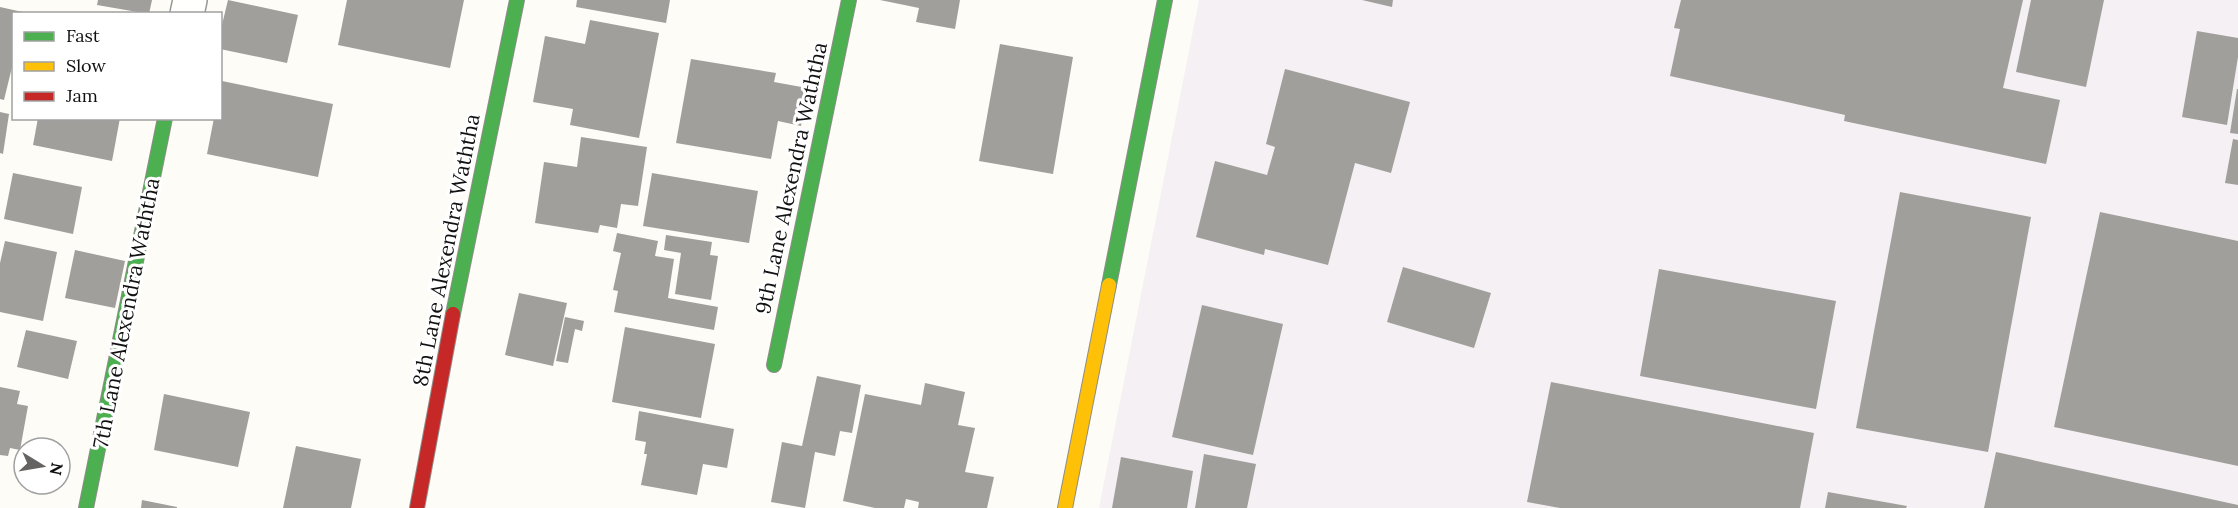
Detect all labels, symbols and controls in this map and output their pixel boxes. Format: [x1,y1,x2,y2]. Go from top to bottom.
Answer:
legend [12,12,222,120]
text: Fast [66,24,100,47]
street label: 9th Lane Alexendra Waththa [749,39,833,316]
text: Slow [66,54,106,77]
text: Jam [65,84,98,107]
street label: 8th Lane Alexendra Waththa [406,111,486,389]
street label: 7th Lane Alexendra Waththa [87,175,166,451]
north arrow [12,436,72,496]
text: N [46,461,68,477]

